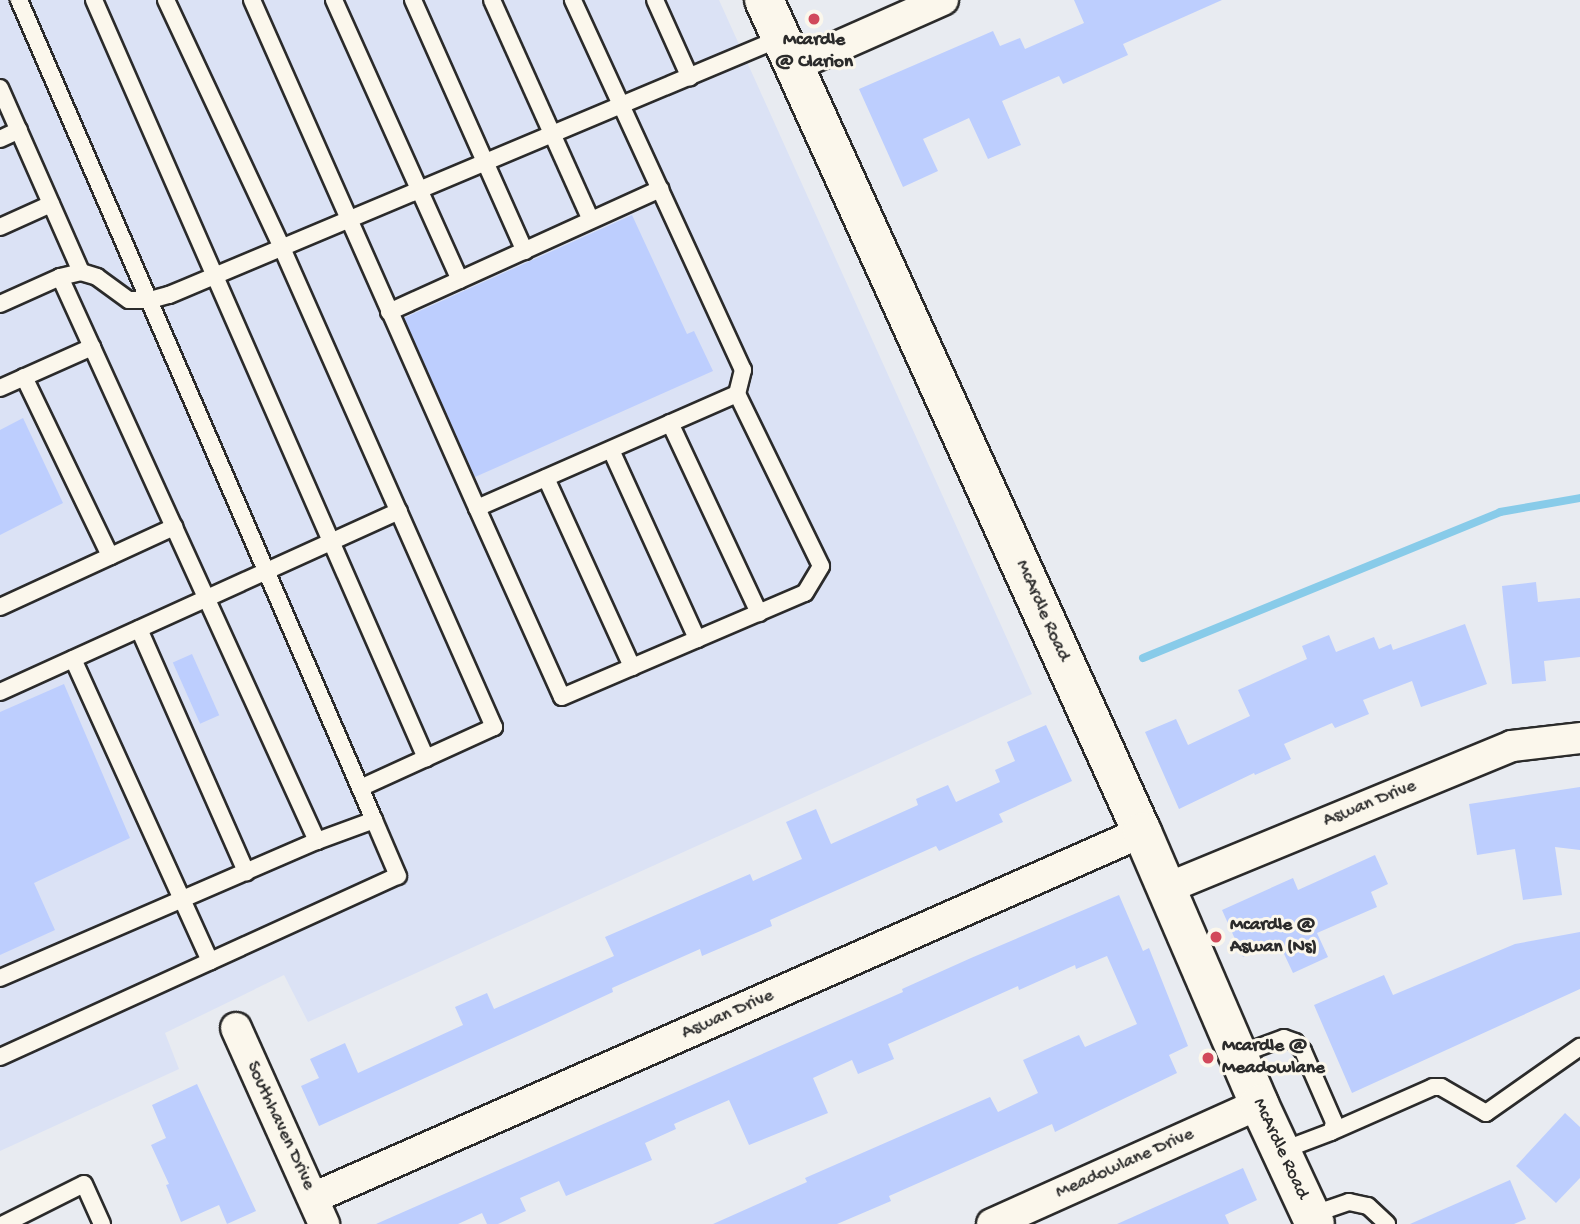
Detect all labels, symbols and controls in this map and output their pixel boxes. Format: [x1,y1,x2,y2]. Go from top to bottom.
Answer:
marker: Mcardle @ Clarion [806,11,822,27]
place label: Mcardle @ Clarion [775,30,853,74]
street label: McArdle Road [1009,557,1075,665]
street label: Aswan Drive [1320,775,1420,833]
place label: Mcardle @ Aswan (Ns) [1230,915,1317,959]
marker: Mcardle @ Aswan (Ns) [1208,929,1224,945]
street label: Aswan Drive [678,985,778,1045]
place label: Mcardle @ Meadowlane [1222,1036,1325,1080]
marker: Mcardle @ Meadowlane [1200,1050,1216,1066]
street label: Southhaven Drive [240,1058,320,1194]
street label: McArdle Road [1247,1095,1313,1203]
street label: Meadowlane Drive [1052,1123,1198,1205]

